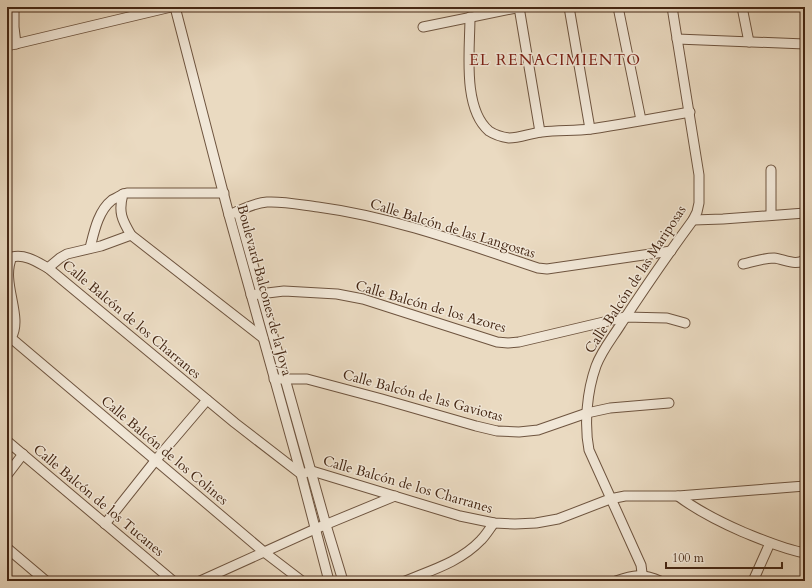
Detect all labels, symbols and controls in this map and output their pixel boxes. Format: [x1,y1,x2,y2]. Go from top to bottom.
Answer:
district label: EL RENACIMIENTO [469,49,641,71]
street label: Calle Balcón de las Langostas [368,194,538,263]
street label: Calle Balcón de las Mariposas [580,201,691,357]
street label: Boulevard Balcones de la Joya [232,202,297,378]
street label: Calle Balcón de los Charranes [58,256,205,383]
street label: Calle Balcón de los Azores [353,276,509,337]
street label: Calle Balcón de las Gaviotas [341,365,505,426]
street label: Calle Balcón de los Colines [97,391,233,510]
street label: Calle Balcón de los Tucanes [29,440,168,561]
street label: Calle Balcón de los Charranes [321,451,495,518]
scale bar [666,544,782,570]
text: 100 m [672,550,705,566]

